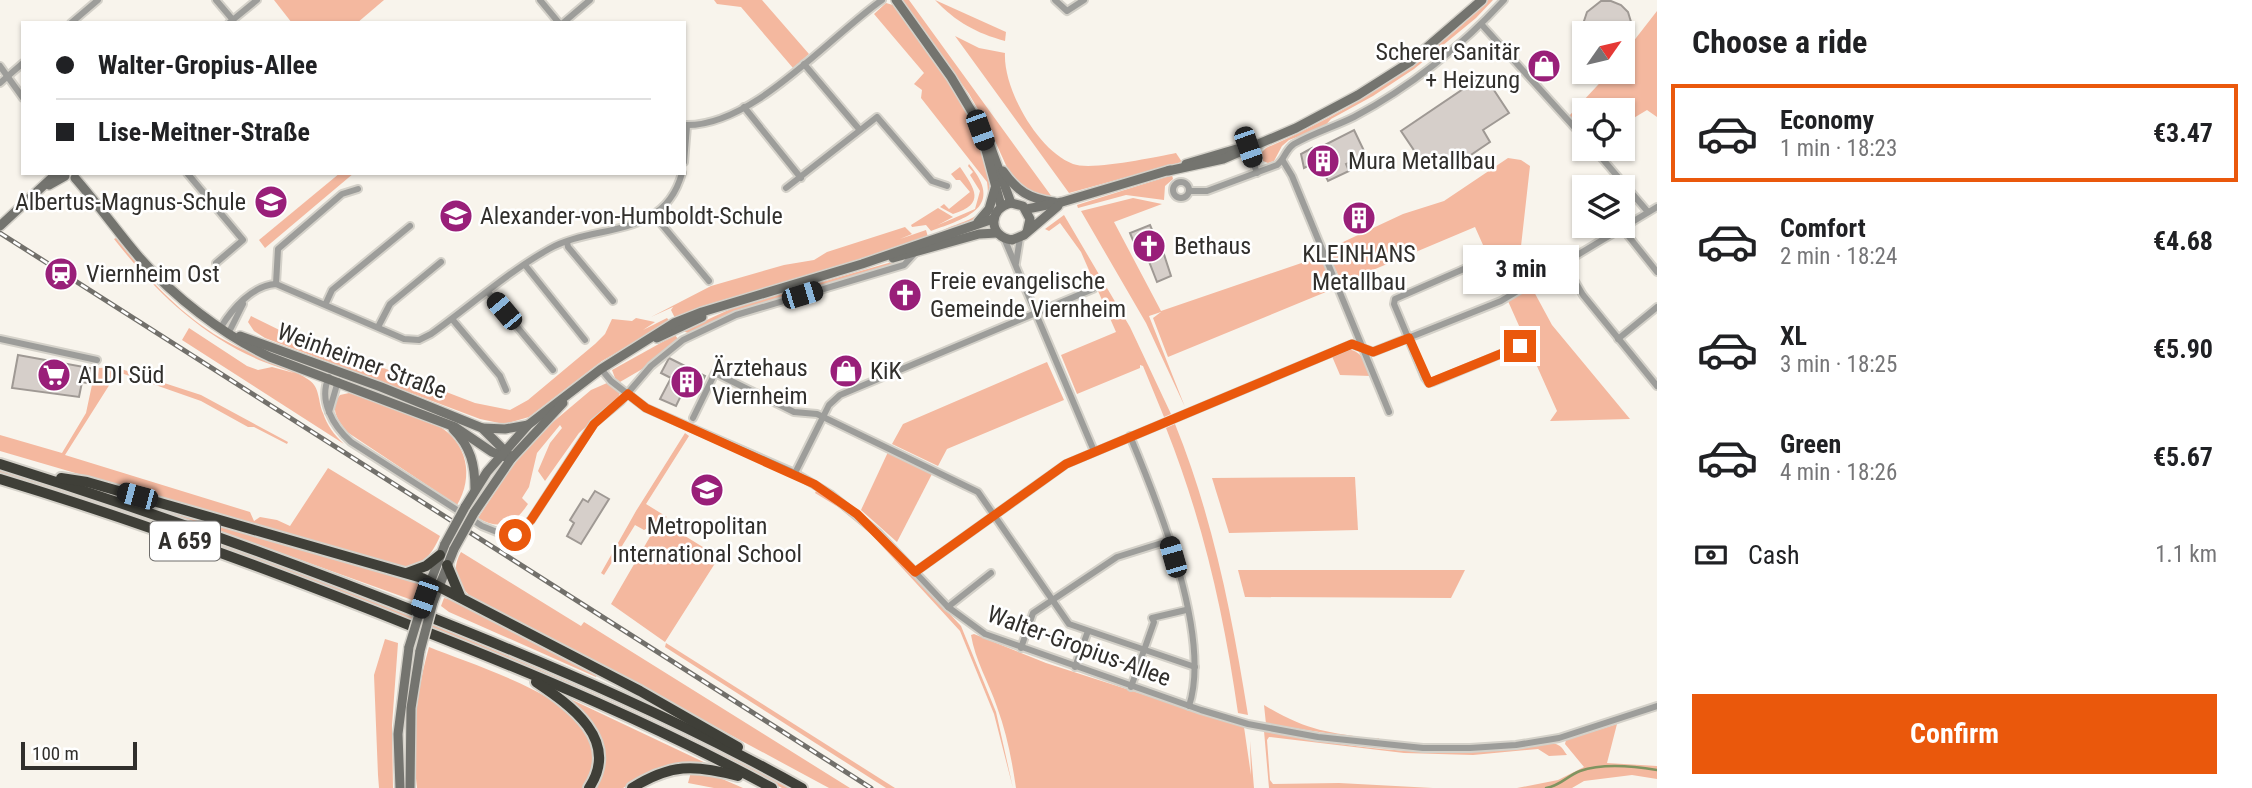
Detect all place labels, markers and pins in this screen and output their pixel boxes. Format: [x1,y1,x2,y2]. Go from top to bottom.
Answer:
place label: Scherer Sanitär + Heizung [1375,38,1520,94]
shop icon: Scherer Sanitär + Heizung [1525,47,1563,85]
building icon: Mura Metallbau [1304,142,1342,180]
place label: Mura Metallbau [1348,147,1496,175]
school or university icon: Albertus-Magnus-Schule [252,183,290,221]
place label: Albertus-Magnus-Schule [15,188,246,216]
school or university icon: Alexander-von-Humboldt-Schule [437,197,475,235]
building icon: KLEINHANS Metallbau [1340,199,1378,237]
place label: Alexander-von-Humboldt-Schule [480,202,783,230]
church icon: Bethaus [1130,227,1168,265]
place label: Bethaus [1174,232,1251,260]
place label: KLEINHANS Metallbau [1302,240,1416,296]
station icon: Viernheim Ost [42,255,80,293]
place label: Viernheim Ost [86,260,220,288]
place label: Freie evangelische Gemeinde Viernheim [930,267,1126,323]
church icon: Freie evangelische Gemeinde Viernheim [886,276,924,314]
shop icon: KiK [827,352,865,390]
place label: Ärztehaus Viernheim [712,354,808,410]
supermarket icon: ALDI Süd [35,356,73,394]
place label: KiK [870,357,902,385]
place label: ALDI Süd [78,361,164,389]
building icon: Ärztehaus Viernheim [668,363,706,401]
school or university icon: Metropolitan International School [688,471,726,509]
place label: Metropolitan International School [612,512,802,568]

